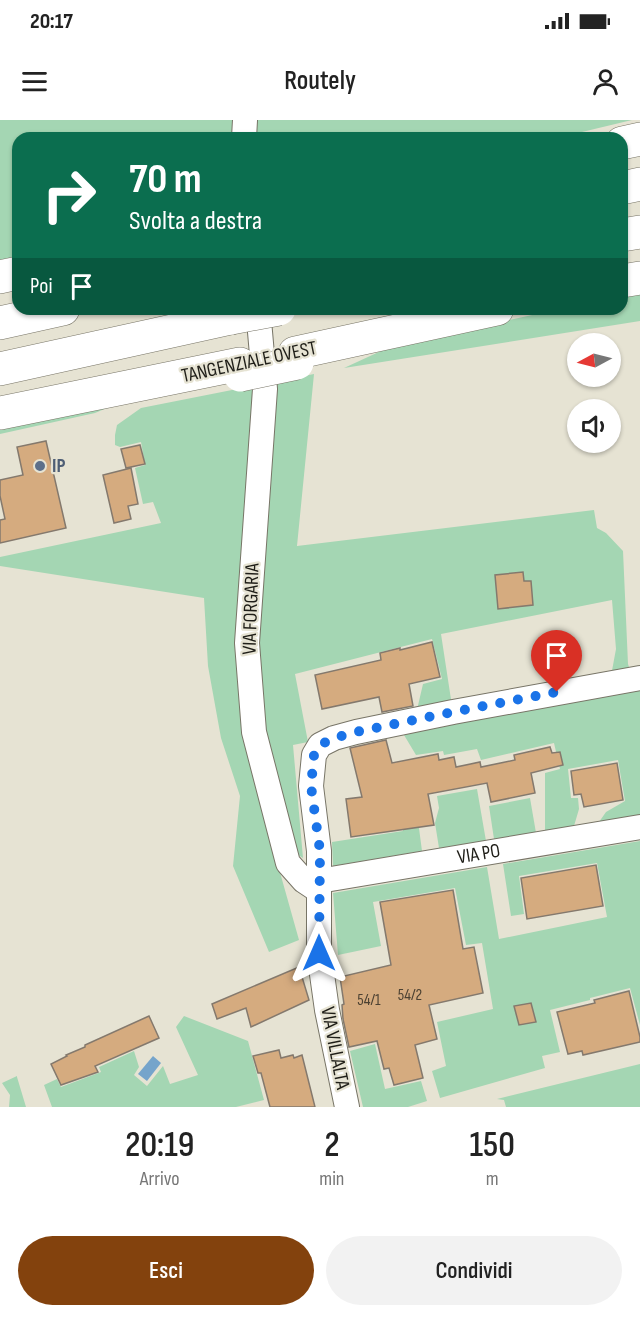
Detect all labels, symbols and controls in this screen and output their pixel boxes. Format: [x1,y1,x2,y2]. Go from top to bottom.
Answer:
text: 20:17 [30,8,73,35]
icon: menu [18,65,51,98]
text: Routely [284,65,356,97]
icon: person [589,65,622,98]
text: 70 m [129,154,202,205]
icon: right [30,156,108,234]
text: Svolta a destra [129,205,262,237]
icon: arrive [65,270,98,303]
text: Poi [30,273,53,300]
north arrow [567,333,621,387]
map controls [567,333,621,453]
street label: TANGENZIALE OVEST [179,336,319,388]
button: sound [567,399,621,453]
place label: IP [52,454,65,478]
marker: IP [33,459,47,473]
street label: VIA FORGARIA [237,562,265,655]
pin [531,630,582,692]
icon: arrive [540,639,573,672]
street label: VIA PO [456,839,502,870]
position arrow [287,921,351,985]
house number: 54/2 [398,986,422,1005]
house number: 54/1 [357,991,381,1010]
street label: VIA VILLALTA [315,1005,355,1092]
text: 20:19 [125,1124,194,1167]
text: 2 [324,1124,340,1167]
text: 150 [470,1124,515,1167]
text: Arrivo [140,1167,180,1191]
text: min [319,1167,344,1191]
text: m [486,1167,499,1191]
button: Esci [18,1236,314,1305]
button: Condividi [326,1236,622,1305]

